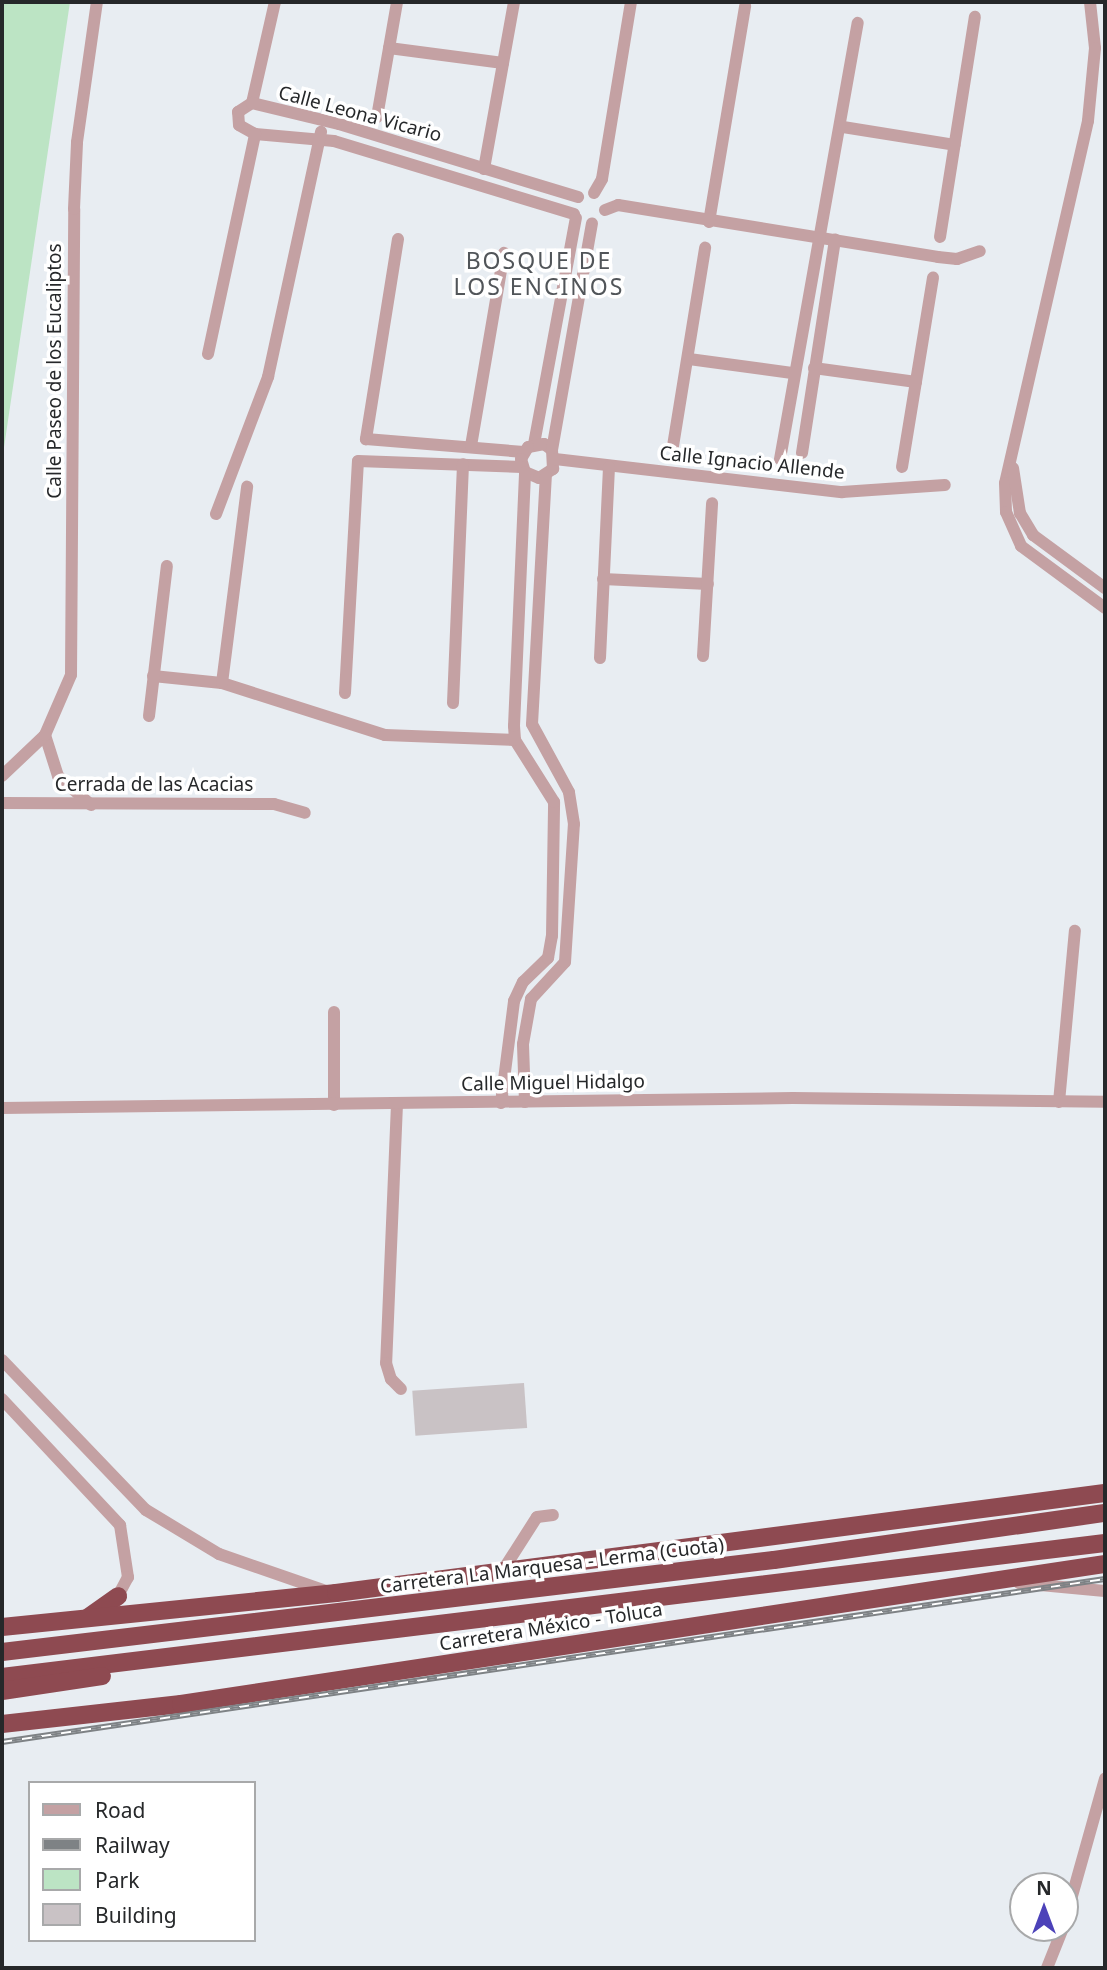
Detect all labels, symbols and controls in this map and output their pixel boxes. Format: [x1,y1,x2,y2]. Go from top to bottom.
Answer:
street label: Calle Leona Vicario [276,81,444,147]
street label: Calle Paseo de los Eucaliptos [44,243,66,499]
district label: BOSQUE DE LOS ENCINOS [455,246,623,300]
street label: Calle Ignacio Allende [658,442,846,484]
street label: Cerrada de las Acacias [55,774,253,796]
street label: Calle Miguel Hidalgo [461,1070,645,1096]
street label: Carretera La Marquesa - Lerma (Cuota) [379,1534,725,1598]
street label: Carretera México - Toluca [438,1598,664,1656]
legend [28,1781,256,1942]
text: Road [95,1796,145,1824]
text: Railway [95,1831,170,1859]
text: Park [95,1866,139,1894]
north arrow [1009,1872,1079,1942]
text: N [1036,1875,1052,1901]
text: Building [95,1901,177,1929]

